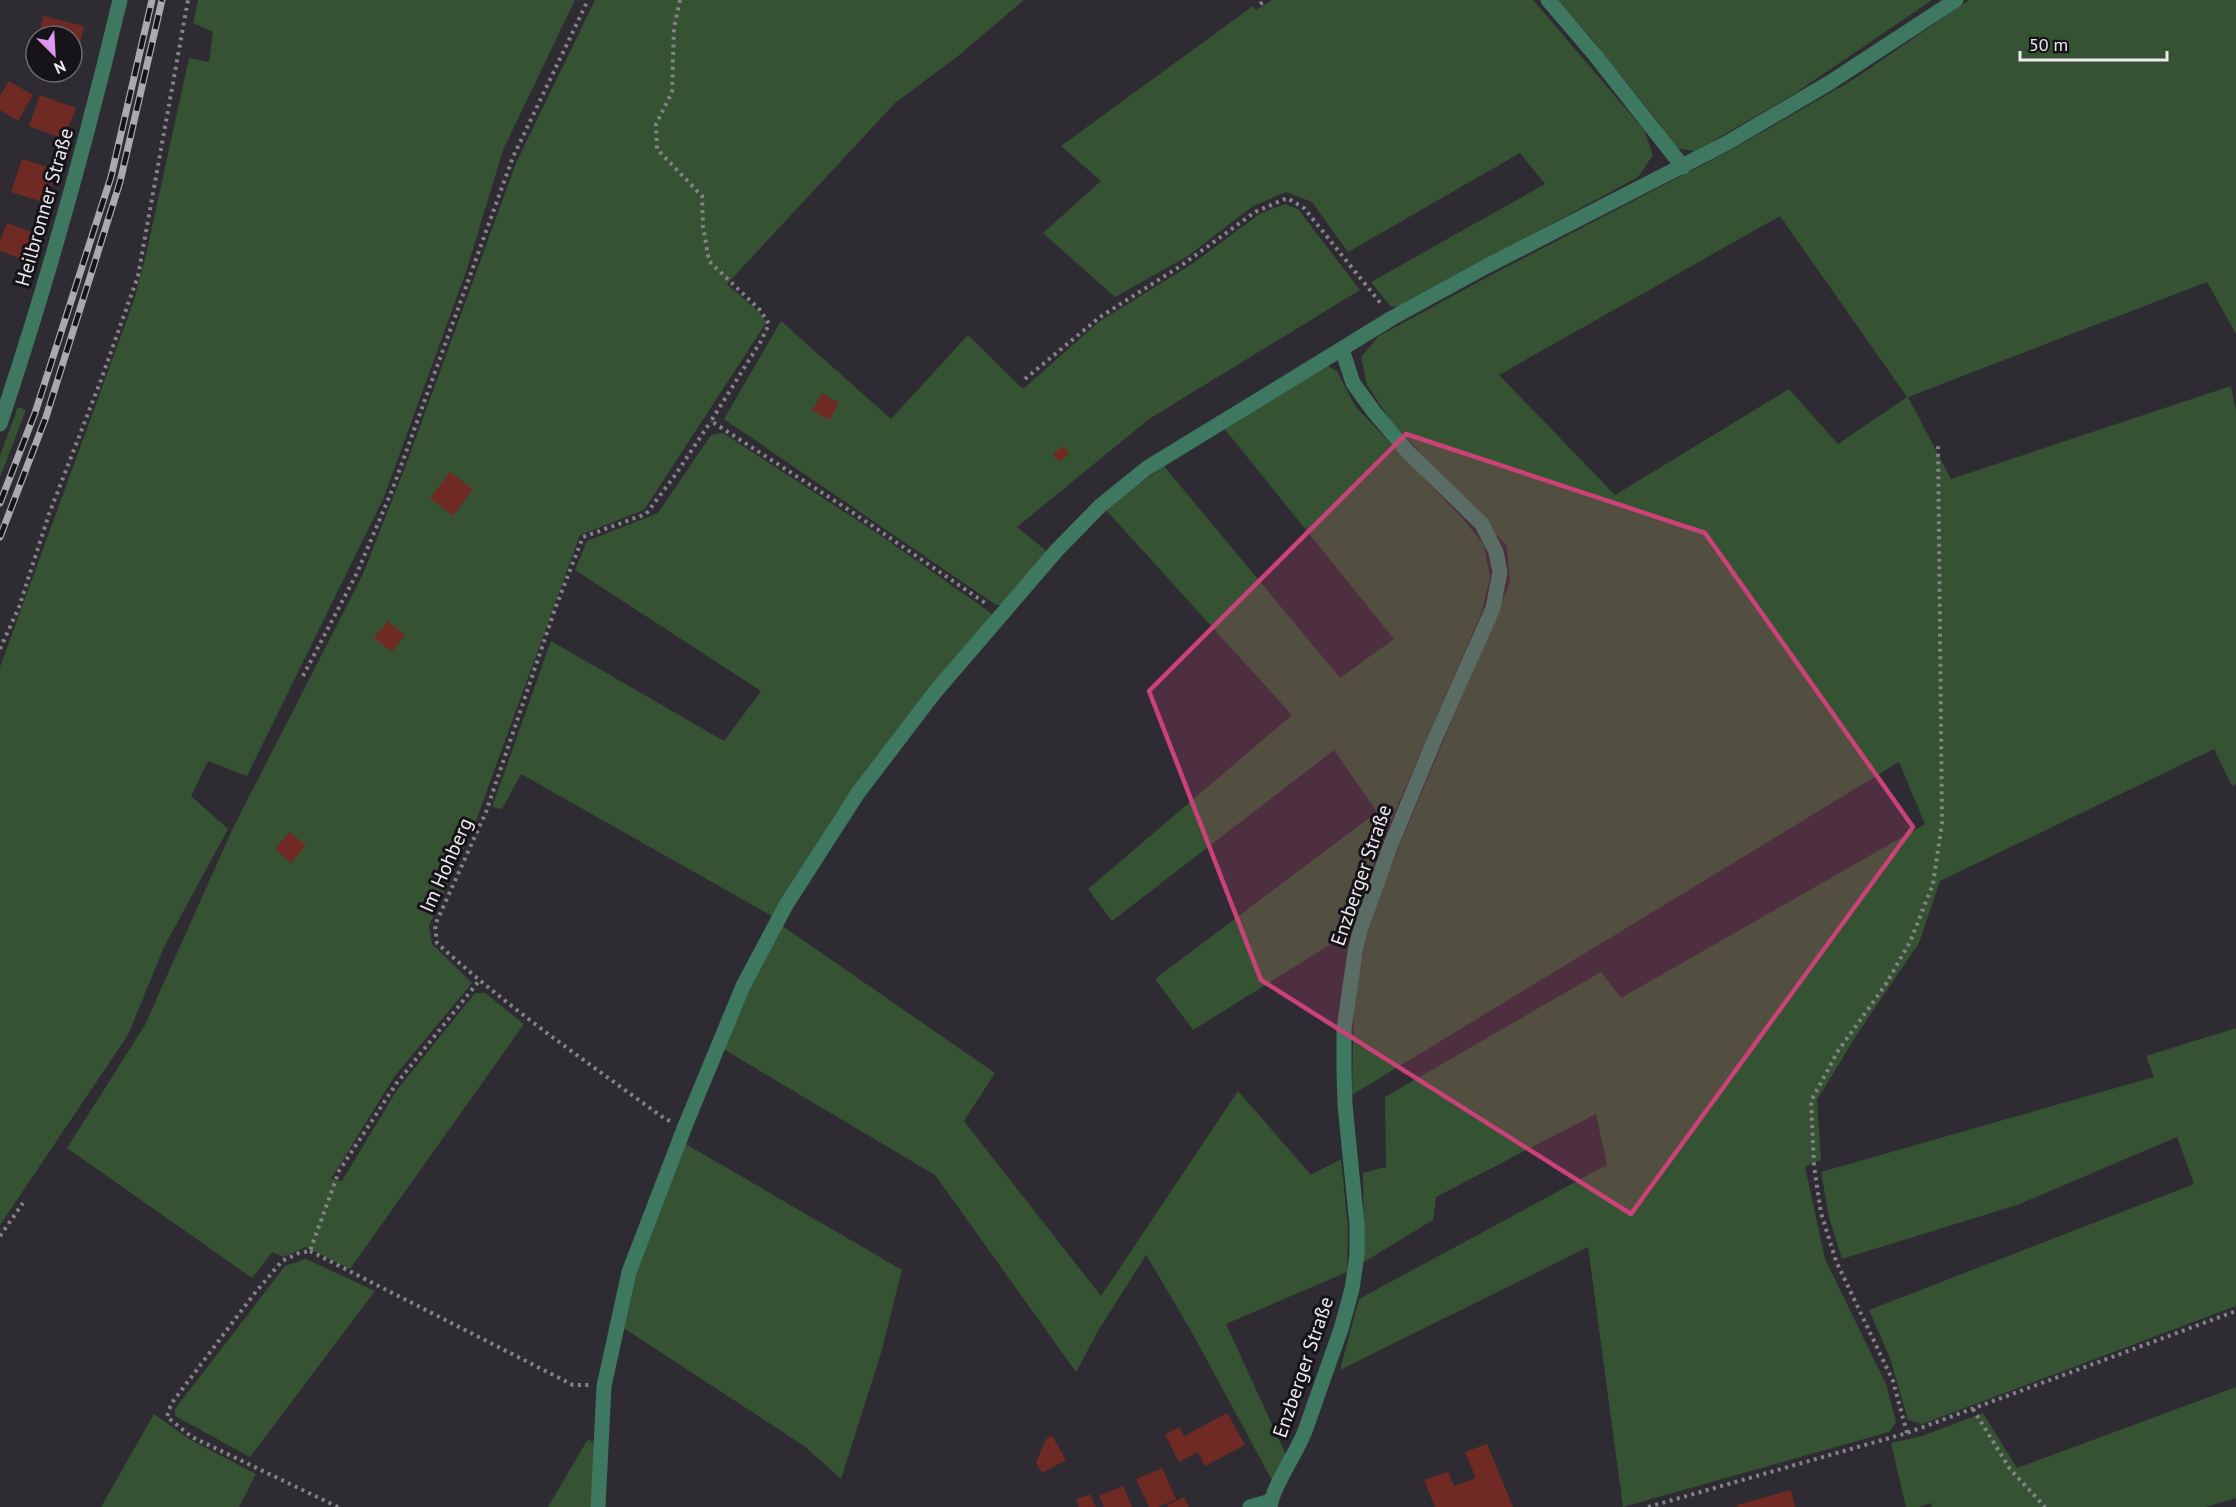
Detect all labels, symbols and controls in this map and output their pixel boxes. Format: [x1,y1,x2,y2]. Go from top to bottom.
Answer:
north arrow [24,24,84,84]
scale bar [2020,24,2167,62]
text: 50 m [2029,33,2068,56]
text: N [51,56,69,79]
street label: Heilbronner Straße [9,125,79,289]
street label: Enzberger Straße [1325,801,1397,949]
street label: Im Hohberg [414,814,478,916]
street label: Enzberger Straße [1267,1293,1339,1441]

